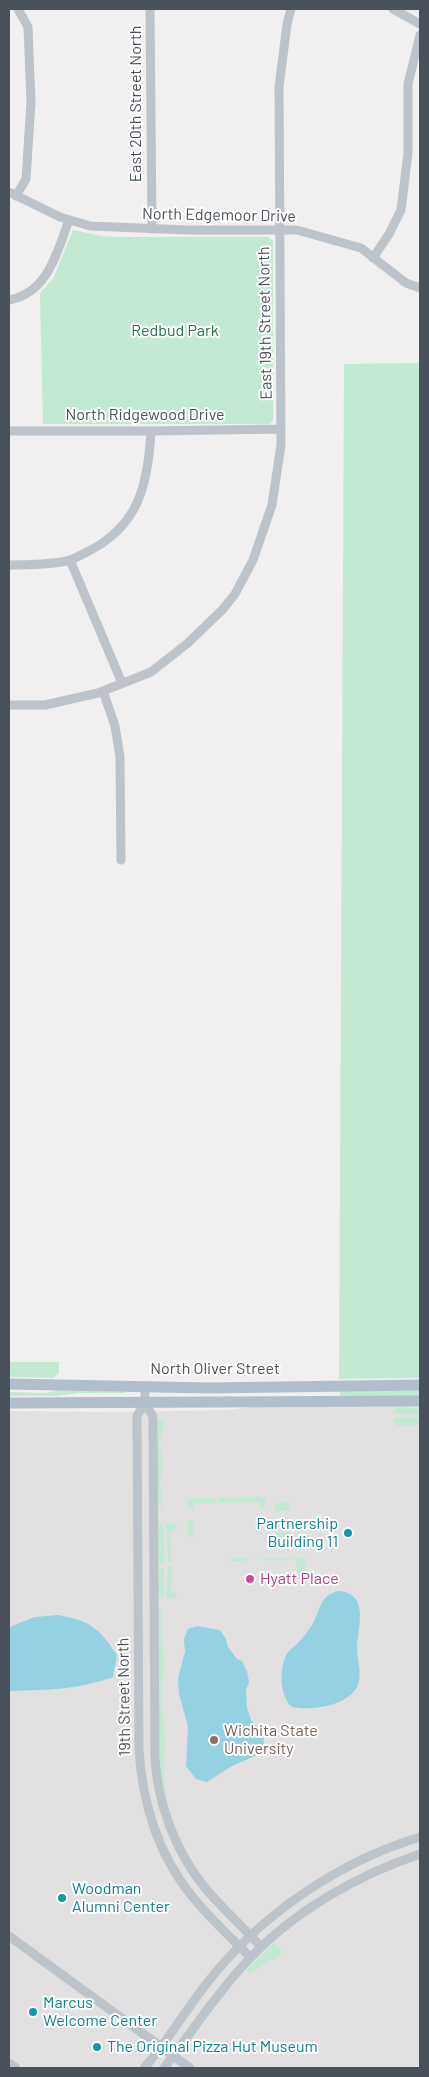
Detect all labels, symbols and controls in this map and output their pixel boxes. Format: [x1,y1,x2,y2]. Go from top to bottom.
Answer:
street label: East 20th Street North [126,26,146,182]
street label: North Edgemoor Drive [142,204,296,226]
street label: East 19th Street North [254,246,276,400]
park label: Redbud Park [131,321,219,341]
street label: North Ridgewood Drive [65,405,225,425]
street label: North Oliver Street [150,1359,280,1379]
place label: Partnership Building 11 [256,1514,338,1552]
marker: Partnership Building 11 [342,1527,354,1539]
place label: Hyatt Place [260,1569,339,1589]
marker: Hyatt Place [244,1573,256,1585]
street label: 19th Street North [113,1638,135,1756]
place label: Wichita State University [224,1721,318,1759]
marker: Wichita State University [208,1734,220,1746]
place label: Woodman Alumni Center [72,1879,170,1917]
marker: Woodman Alumni Center [56,1892,68,1904]
place label: Marcus Welcome Center [43,1993,157,2031]
marker: Marcus Welcome Center [27,2006,39,2018]
place label: The Original Pizza Hut Museum [107,2037,318,2057]
marker: The Original Pizza Hut Museum [91,2041,103,2053]

